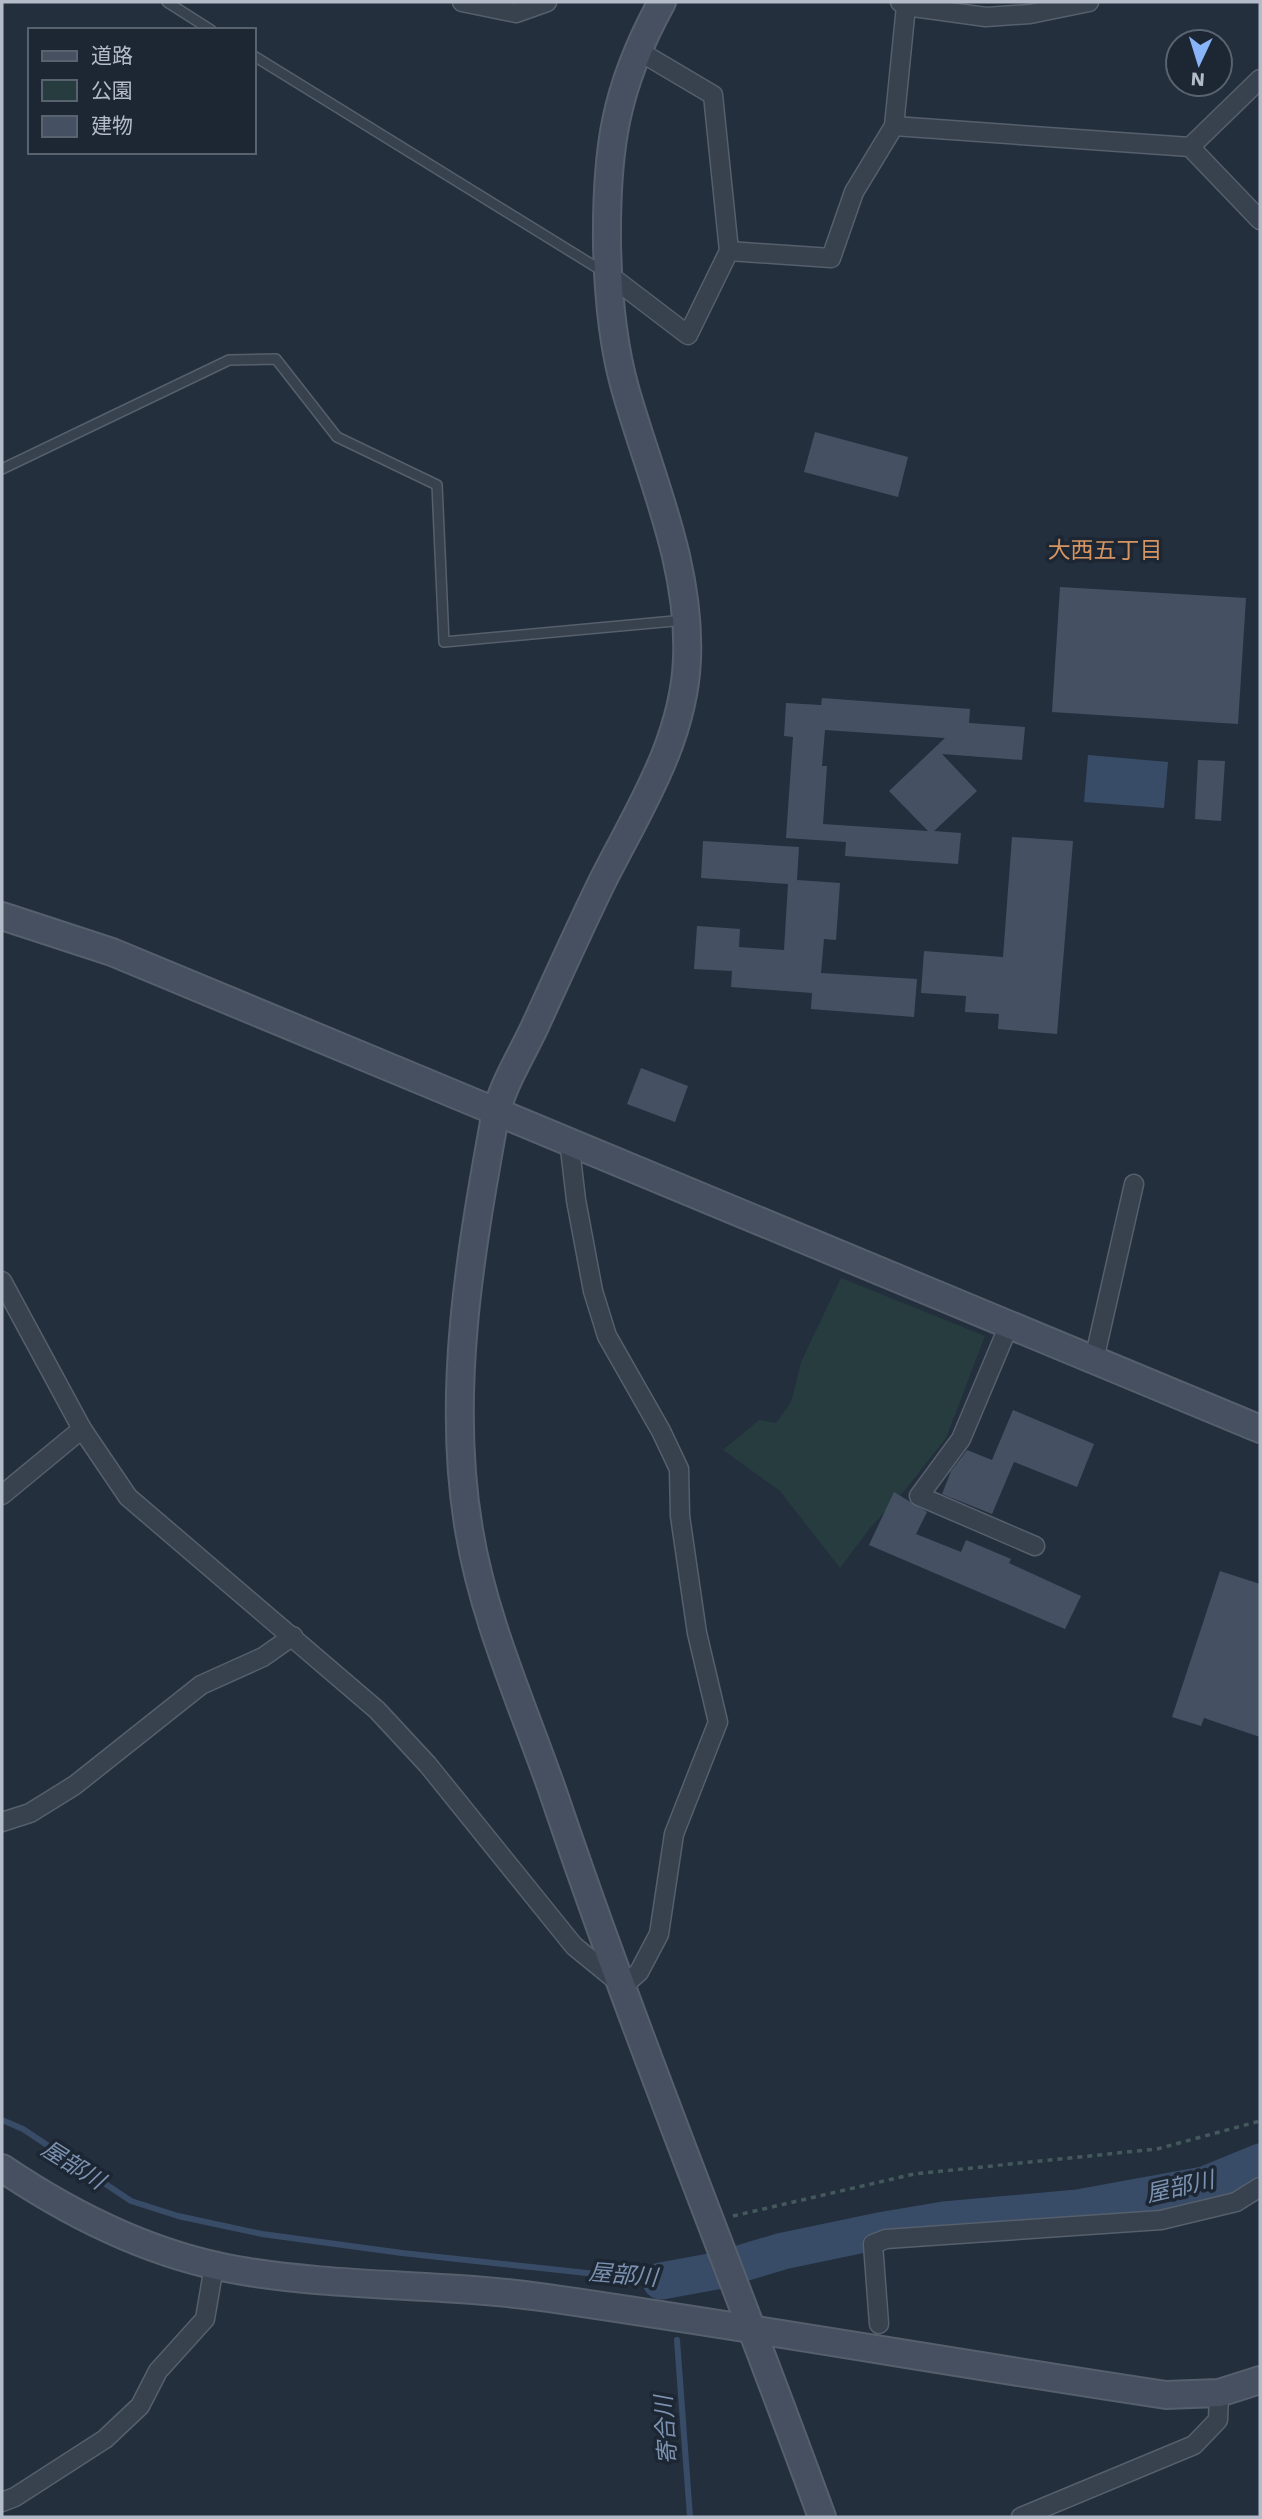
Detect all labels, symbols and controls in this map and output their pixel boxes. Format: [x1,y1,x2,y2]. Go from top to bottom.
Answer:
legend [28,28,256,154]
north arrow [1164,28,1234,98]
text: 道路 [91,43,133,68]
text: N [1190,67,1206,91]
text: 公園 [91,78,133,103]
text: 建物 [91,113,133,138]
district label: 大西五丁目 [1048,537,1163,564]
water label: 屋部川 [37,2135,112,2196]
water label: 屋部川 [1143,2165,1220,2208]
water label: 屋部川 [587,2259,662,2292]
water label: 寄合川 [650,2392,682,2465]

